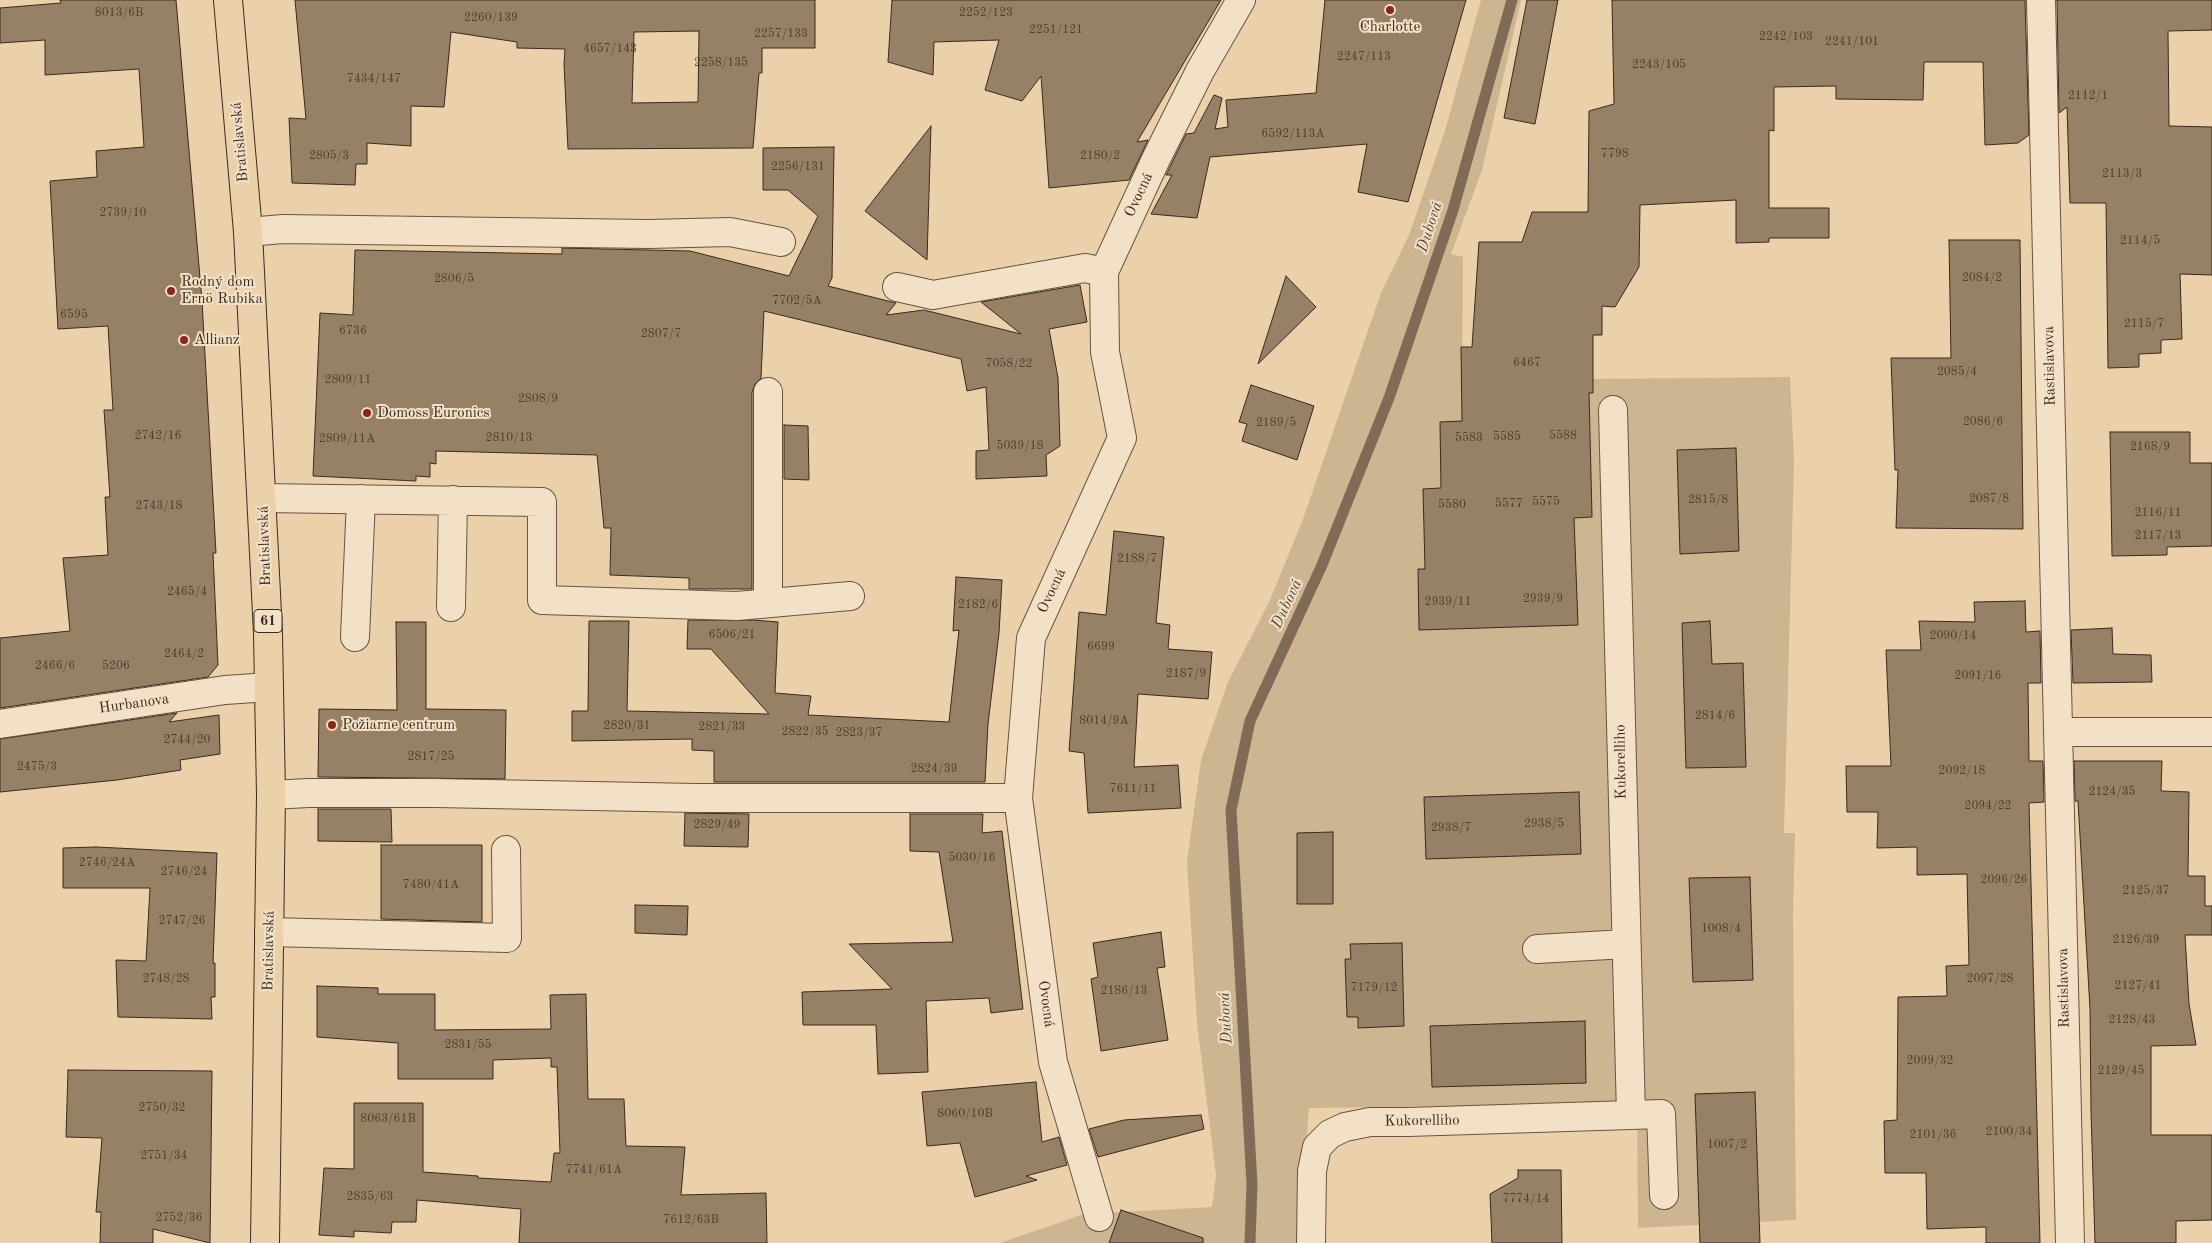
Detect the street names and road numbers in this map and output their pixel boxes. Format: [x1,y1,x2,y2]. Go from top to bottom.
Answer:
street label: Bratislavská [228,101,252,183]
street label: Ovocná [1121,170,1157,220]
street label: Rastislavova [2040,326,2060,406]
street label: Bratislavská [255,506,275,586]
street label: Ovocná [1034,566,1070,616]
road number: 61 [254,610,282,632]
street label: Hurbanova [98,690,170,718]
street label: Kukorelliho [1611,724,1631,800]
street label: Bratislavská [259,911,279,991]
street label: Rastislavova [2054,948,2074,1028]
street label: Ovocná [1034,979,1058,1029]
street label: Kukorelliho [1384,1111,1460,1131]

